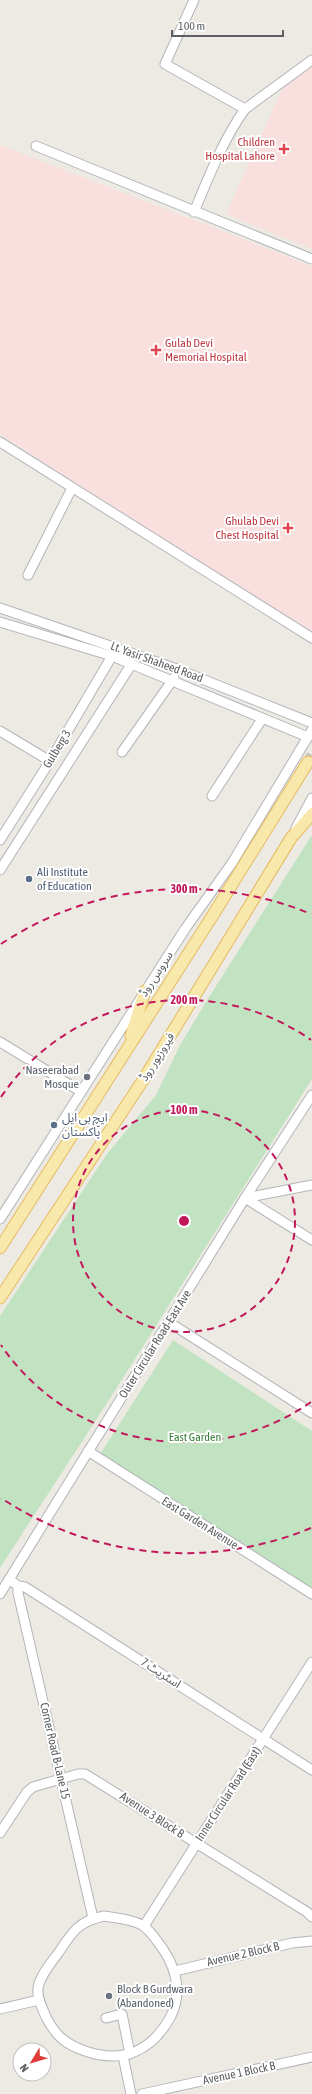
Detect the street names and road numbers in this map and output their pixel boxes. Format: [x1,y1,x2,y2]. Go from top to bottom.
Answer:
street label: Lt. Yasir Shaheed Road [109,639,205,685]
street label: Gulberg 3 [40,727,74,771]
street label: سروس روڈ [136,949,176,999]
street label: فیروزپور روڈ [136,1030,178,1085]
street label: Outer Circular Road-East Ave [116,1287,194,1401]
street label: East Garden Avenue [159,1494,241,1552]
street label: اسٹریٹ 7 [138,1655,184,1691]
street label: Corner Road B-Lane 15 [37,1701,73,1801]
street label: Inner Circular Road (East) [192,1744,264,1844]
street label: Avenue 3 Block B [117,1789,187,1841]
street label: Avenue 2 Block B [206,1939,281,1969]
street label: Avenue 1 Block B [202,2058,277,2087]

